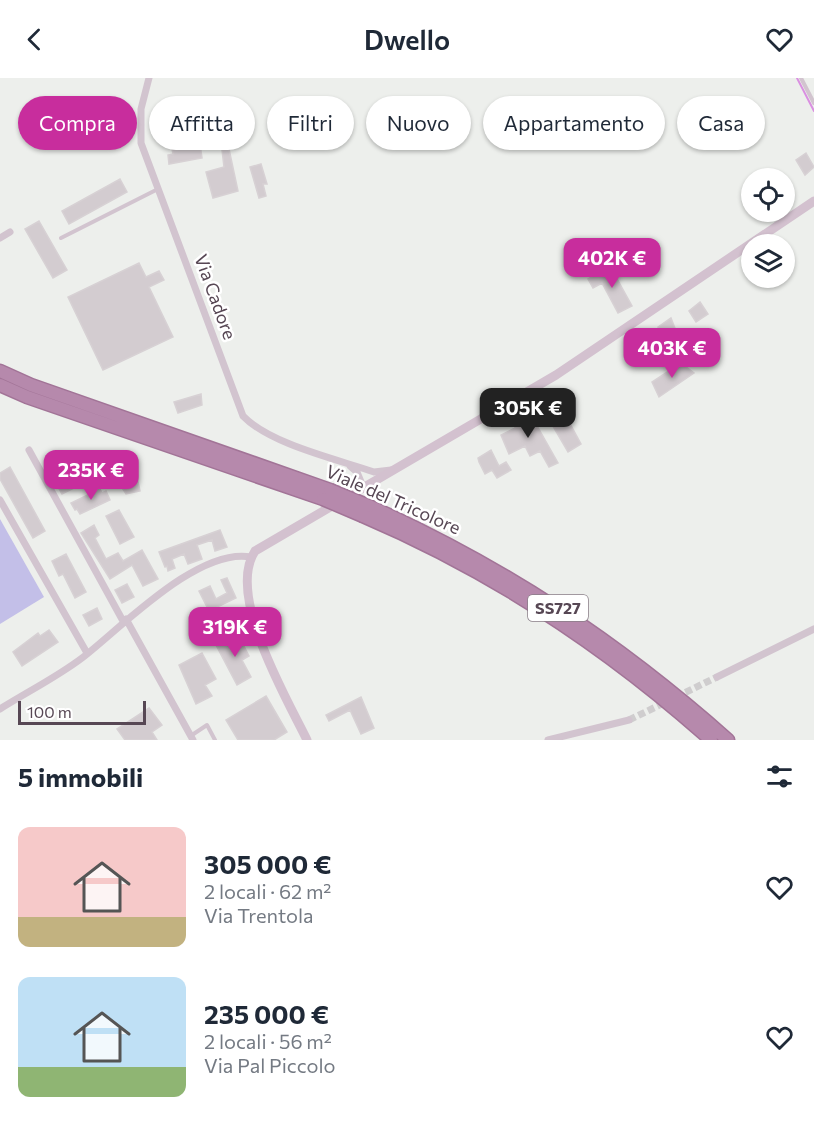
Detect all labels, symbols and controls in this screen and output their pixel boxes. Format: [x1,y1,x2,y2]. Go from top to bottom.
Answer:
icon: back [18,23,51,56]
text: Dwello [364,23,450,56]
icon: heart [763,23,796,56]
chip: Compra [18,96,137,150]
chip: Affitta [149,96,255,150]
chip: Filtri [267,96,354,150]
chip: Nuovo [366,96,471,150]
chip: Appartamento [483,96,665,150]
chip: Casa [677,96,765,150]
map controls [741,168,795,288]
button: locate [741,168,795,222]
button: layers [741,234,795,288]
pin: 402K € [563,238,661,289]
text: 402K € [578,245,646,269]
street label: Via Cadore [190,251,242,342]
pin: 403K € [623,328,721,379]
text: 403K € [638,335,706,359]
pin: 305K € [479,388,577,439]
text: 305K € [494,395,562,419]
pin: 235K € [42,450,140,501]
text: 235K € [58,457,124,481]
street label: Viale del Tricolore [323,460,464,539]
road number: SS727 [528,595,588,621]
pin: 319K € [186,607,284,658]
text: 319K € [203,614,267,638]
scale bar [18,698,146,726]
text: 100 m [27,702,72,721]
icon: filters [763,760,796,793]
text: 5 immobili [18,761,143,792]
text: 305 000 € [204,848,332,879]
icon: home [66,851,138,923]
icon: heart [763,871,796,904]
text: 2 locali · 62 m² [204,879,331,903]
text: Via Trentola [204,903,314,927]
text: 235 000 € [204,998,329,1029]
icon: home [66,1001,138,1073]
icon: heart [763,1021,796,1054]
text: 2 locali · 56 m² [204,1029,332,1053]
text: Via Pal Piccolo [204,1053,336,1077]

